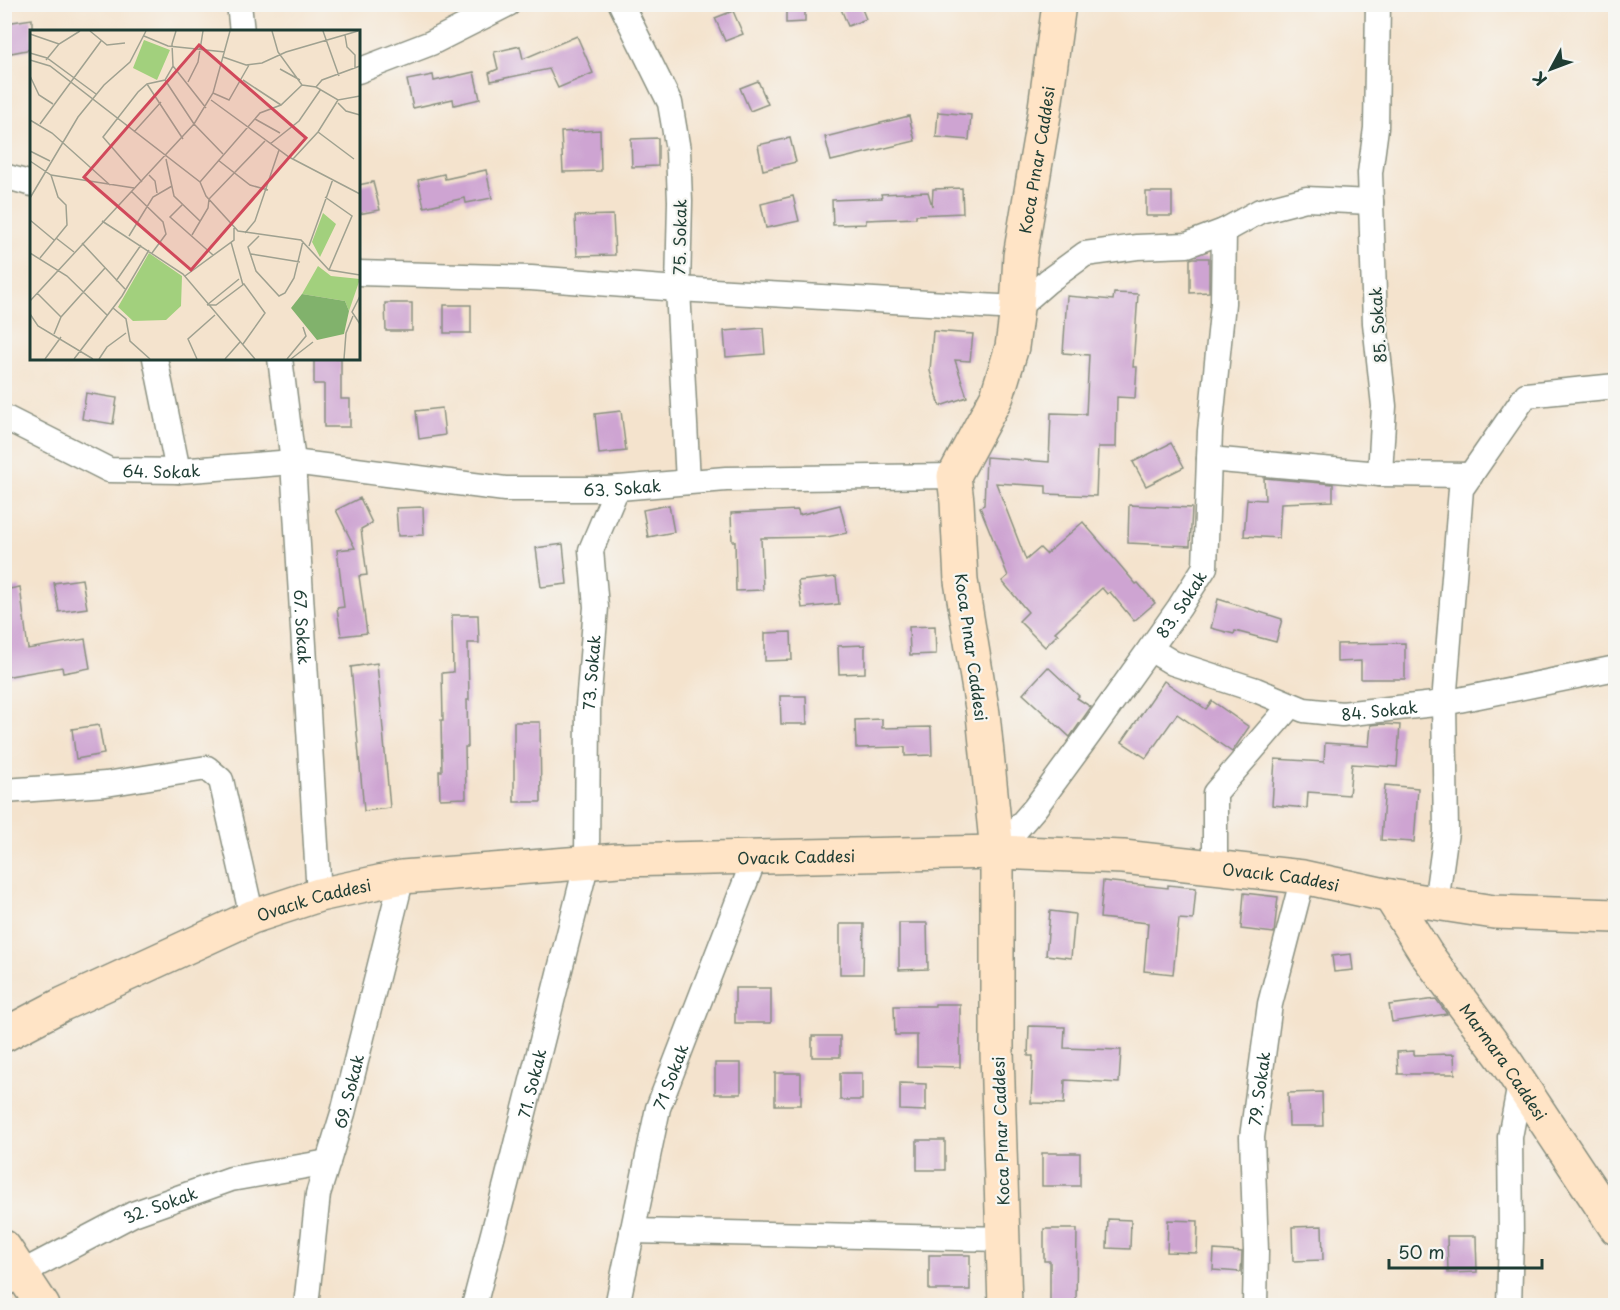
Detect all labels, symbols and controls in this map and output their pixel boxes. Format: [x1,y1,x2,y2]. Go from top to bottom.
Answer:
inset map [30,30,360,360]
north arrow [1521,39,1581,99]
text: K [1526,67,1552,92]
street label: Koca Pınar Caddesi [1012,85,1060,235]
street label: 75. Sokak [666,199,692,275]
street label: 85. Sokak [1362,286,1392,364]
street label: 64. Sokak [122,457,201,483]
street label: 63. Sokak [584,473,662,501]
street label: 83. Sokak [1150,566,1212,643]
street label: Koca Pınar Caddesi [950,572,994,722]
street label: 67. Sokak [289,589,317,665]
street label: 73. Sokak [576,634,606,710]
street label: 84. Sokak [1340,694,1419,726]
street label: Ovacık Caddesi [737,843,855,869]
street label: Ovacık Caddesi [1221,856,1342,897]
street label: Ovacık Caddesi [253,872,373,927]
street label: Marmara Caddesi [1454,998,1553,1125]
street label: 71 Sokak [647,1040,694,1113]
street label: 71. Sokak [511,1046,552,1121]
street label: 79. Sokak [1242,1050,1275,1127]
street label: 69. Sokak [327,1051,369,1131]
street label: Koca Pınar Caddesi [985,1056,1015,1206]
street label: 32. Sokak [119,1180,200,1229]
scale bar [1389,1232,1542,1270]
text: 50 m [1398,1238,1445,1265]

